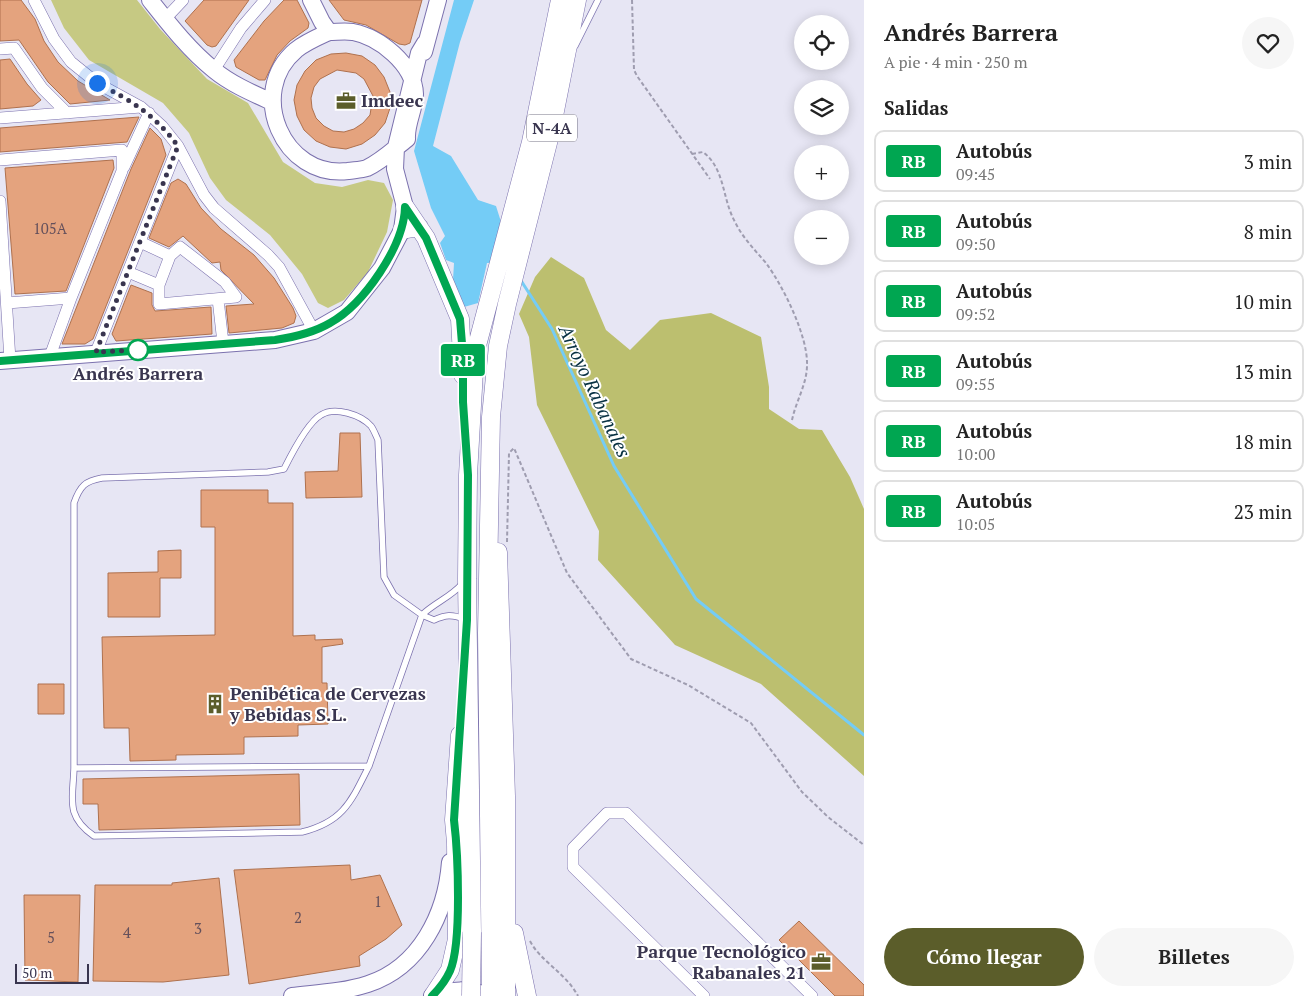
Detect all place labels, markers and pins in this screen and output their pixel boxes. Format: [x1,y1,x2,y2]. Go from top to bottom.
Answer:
place label: Imdeec [361,88,423,112]
office icon: Imdeec [335,90,357,112]
marker: Andrés Barrera [127,339,149,361]
place label: Andrés Barrera [73,361,203,385]
place label: Penibética de Cervezas y Bebidas S.L. [229,681,426,726]
building icon: Penibética de Cervezas y Bebidas S.L. [204,693,226,715]
place label: Parque Tecnológico Rabanales 21 [637,939,806,984]
office icon: Parque Tecnológico Rabanales 21 [810,951,832,973]

